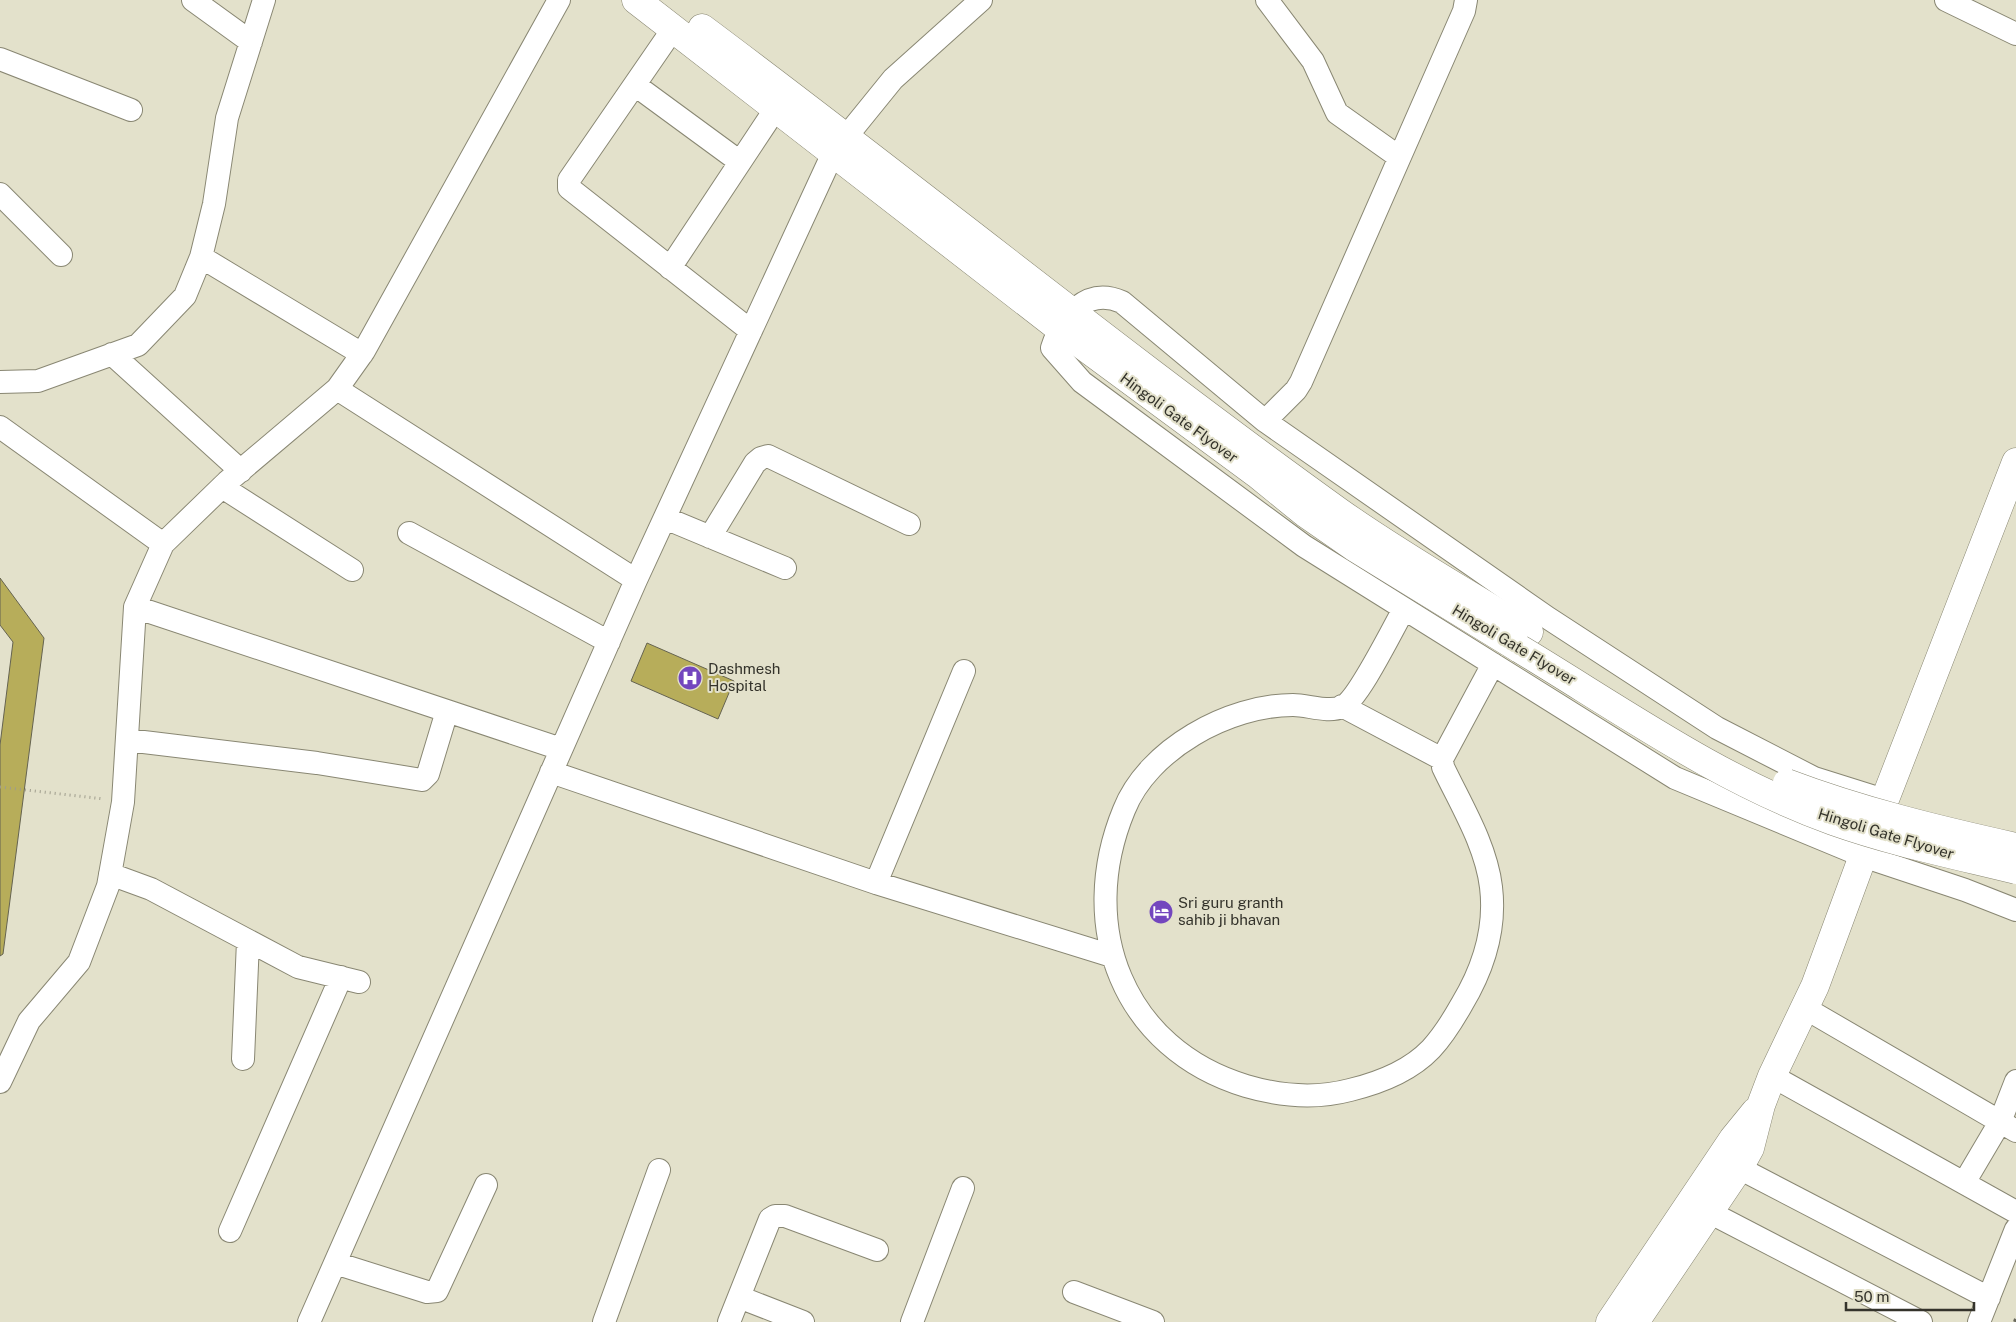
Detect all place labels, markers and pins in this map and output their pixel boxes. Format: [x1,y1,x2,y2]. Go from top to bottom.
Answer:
place label: Dashmesh Hospital [708,660,781,694]
hospital icon: Dashmesh Hospital [677,665,703,691]
place label: Sri guru granth sahib ji bhavan [1178,894,1283,928]
hotel icon: Sri guru granth sahib ji bhavan [1148,899,1174,925]

